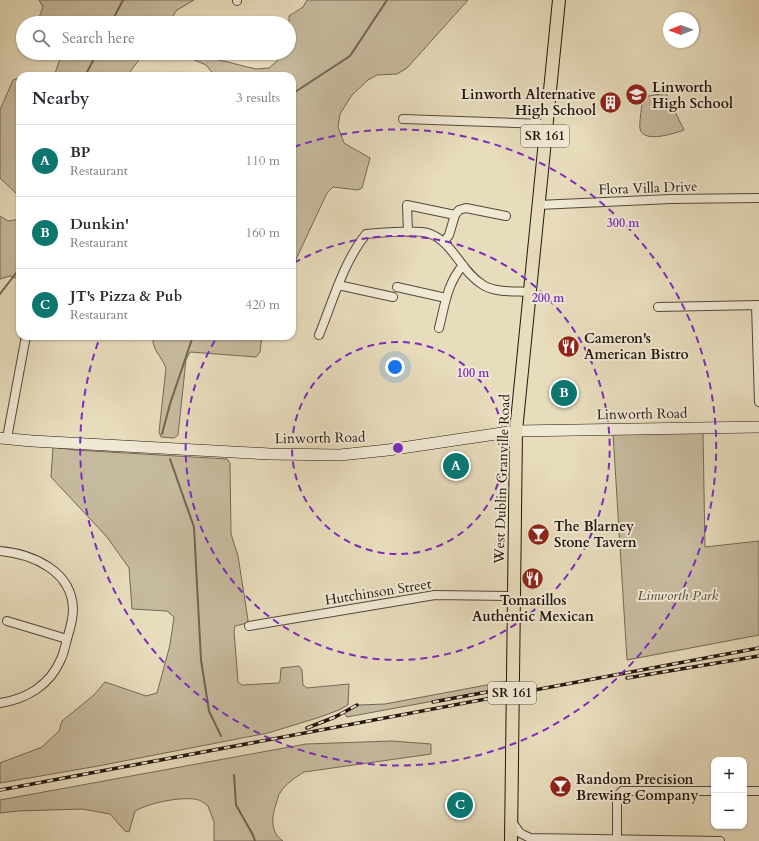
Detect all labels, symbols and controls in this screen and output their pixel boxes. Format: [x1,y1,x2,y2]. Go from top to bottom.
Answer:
north arrow [663,12,699,48]
search box [16,16,296,60]
icon: search [30,27,52,49]
text: Search here [62,28,135,48]
place label: Linworth High School [652,78,733,113]
school or university icon: Linworth High School [624,82,650,108]
place label: Linworth Alternative High School [461,85,596,120]
text: Nearby [32,87,89,110]
text: 3 results [236,89,280,107]
building icon: Linworth Alternative High School [598,89,624,115]
road number: SR 161 [521,125,569,147]
text: BP [70,142,90,162]
text: A [40,152,50,170]
text: 110 m [246,152,280,170]
text: Restaurant [70,162,128,180]
street label: Flora Villa Drive [598,177,698,199]
text: Dunkin' [70,214,129,234]
text: 300 m [607,215,640,231]
text: B [40,224,50,242]
text: 160 m [246,224,280,242]
text: Restaurant [70,234,128,252]
text: JT's Pizza & Pub [70,286,182,306]
text: 200 m [532,290,565,306]
text: C [40,296,50,314]
text: 420 m [246,296,280,314]
text: Restaurant [70,306,128,324]
place label: Cameron's American Bistro [584,329,689,364]
restaurant icon: Cameron's American Bistro [555,333,581,359]
your location [385,357,405,377]
text: 100 m [457,365,490,381]
pin: B [551,378,577,408]
street label: West Dublin Granville Road [490,393,514,565]
street label: Linworth Road [596,404,688,424]
street label: Linworth Road [274,428,366,448]
centre of rings [391,441,405,455]
pin: A [443,451,469,481]
place label: The Blarney Stone Tavern [554,517,637,552]
bar icon: The Blarney Stone Tavern [526,521,552,547]
restaurant icon: Tomatillos Authentic Mexican [520,565,546,591]
street label: Hutchinson Street [323,574,433,610]
park label: Linworth Park [638,586,719,605]
place label: Tomatillos Authentic Mexican [472,591,594,626]
road number: SR 161 [488,682,536,704]
map controls [711,757,747,829]
button: + [711,757,747,793]
place label: Random Precision Brewing Company [576,770,699,805]
bar icon: Random Precision Brewing Company [548,774,574,800]
pin: C [447,790,473,820]
button: − [711,793,747,829]

